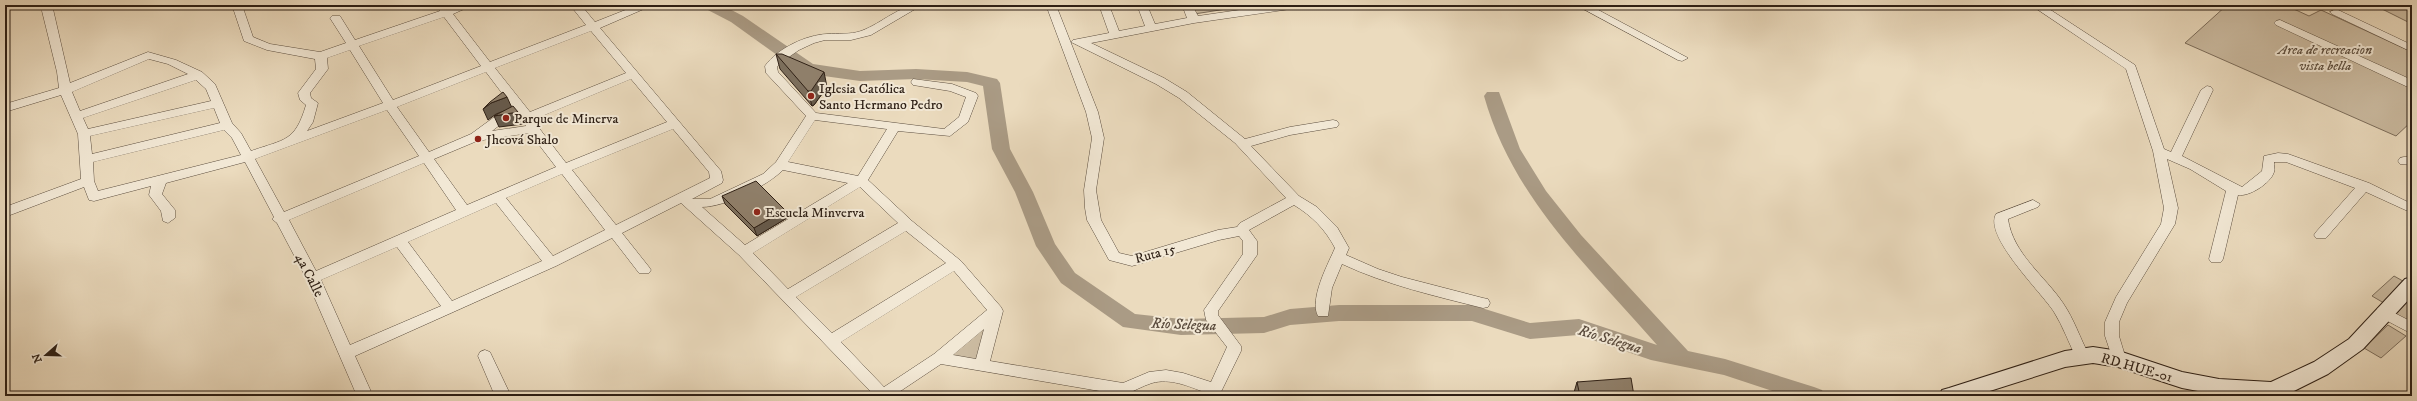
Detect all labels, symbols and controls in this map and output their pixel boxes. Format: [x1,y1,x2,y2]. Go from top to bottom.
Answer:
park label: Area de recreacion vista bella [2276,41,2372,75]
place label: Iglesia Católica Santo Hermano Pedro [819,80,943,114]
marker: Iglesia Católica Santo Hermano Pedro [806,91,816,101]
place label: Parque de Minerva [514,110,619,128]
marker: Parque de Minerva [501,113,511,123]
place label: Jheová Shalo [484,131,558,149]
marker: Jheová Shalo [473,134,483,144]
place label: Escuela Minverva [765,204,864,222]
marker: Escuela Minverva [752,207,762,217]
street label: Ruta 15 [1133,240,1178,268]
street label: 4a Calle [291,251,328,300]
water label: Río Selegua [1150,314,1217,335]
water label: Río Selegua [1575,321,1644,358]
north arrow [26,335,66,375]
street label: RD HUE-01 [2099,349,2175,387]
text: N [29,351,46,365]

